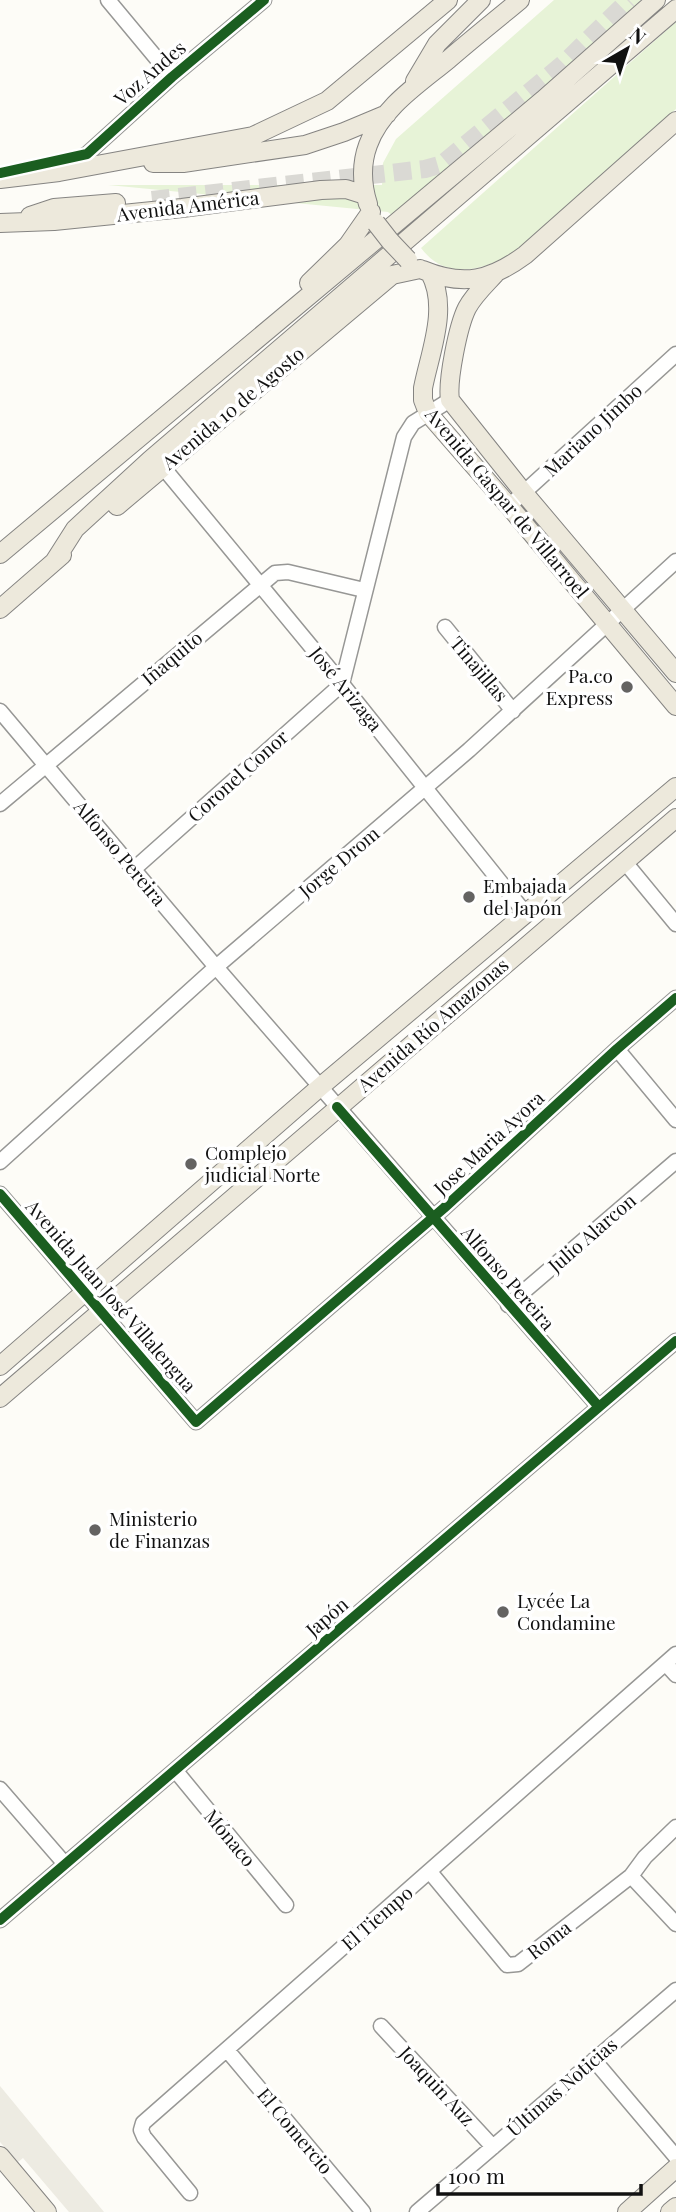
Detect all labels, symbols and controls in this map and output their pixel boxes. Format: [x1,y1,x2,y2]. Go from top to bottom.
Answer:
north arrow [592,14,662,84]
text: N [625,21,652,50]
street label: Voz Andes [107,34,191,111]
street label: Avenida América [114,183,261,227]
street label: Avenida 10 de Agosto [155,340,309,475]
street label: Mariano Jimbo [538,377,647,482]
street label: Avenida Gaspar de Villarroel [420,401,596,604]
street label: Iñaquito [136,624,207,690]
street label: Tinajillas [445,630,515,706]
street label: José Arizaga [304,640,389,737]
place label: Pa.co Express [546,662,613,710]
marker: Pa.co Express [619,679,635,695]
street label: Coronel Conor [182,723,294,827]
street label: Alfonso Pereira [68,793,173,911]
street label: Jorge Drom [292,820,384,903]
place label: Embajada del Japón [483,872,567,920]
marker: Embajada del Japón [461,889,477,905]
street label: Avenida Río Amazonas [351,951,513,1098]
street label: Jose Maria Ayora [427,1084,550,1201]
place label: Complejo judicial Norte [204,1139,320,1187]
marker: Complejo judicial Norte [183,1156,199,1172]
street label: Julio Alarcon [541,1186,641,1278]
street label: Avenida Juan José Villalengua [20,1193,203,1398]
street label: Alfonso Pereira [455,1219,562,1336]
place label: Ministerio de Finanzas [109,1505,210,1553]
marker: Ministerio de Finanzas [87,1522,103,1538]
place label: Lycée La Condamine [517,1587,616,1635]
street label: Japón [299,1590,353,1642]
marker: Lycée La Condamine [495,1604,511,1620]
street label: Mónaco [199,1803,262,1871]
street label: El Tiempo [335,1879,418,1955]
street label: Roma [521,1914,576,1965]
street label: Últimas Noticias [501,2031,622,2141]
street label: Joaquin Auz [393,2039,481,2131]
street label: El Comercio [252,2082,339,2179]
scale bar [438,2152,641,2196]
text: 100 m [448,2161,505,2189]

